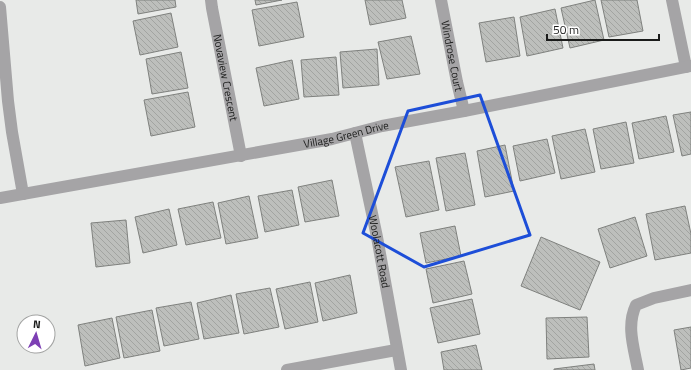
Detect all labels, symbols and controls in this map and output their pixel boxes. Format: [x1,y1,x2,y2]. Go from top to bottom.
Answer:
scale bar [547,16,659,42]
street label: Windrose Court [437,19,467,93]
text: 50 m [553,20,579,39]
street label: Novaview Crescent [209,33,242,123]
street label: Village Green Drive [302,117,390,152]
street label: Woolacott Road [365,214,394,289]
north arrow [16,314,56,354]
text: N [32,316,41,332]

